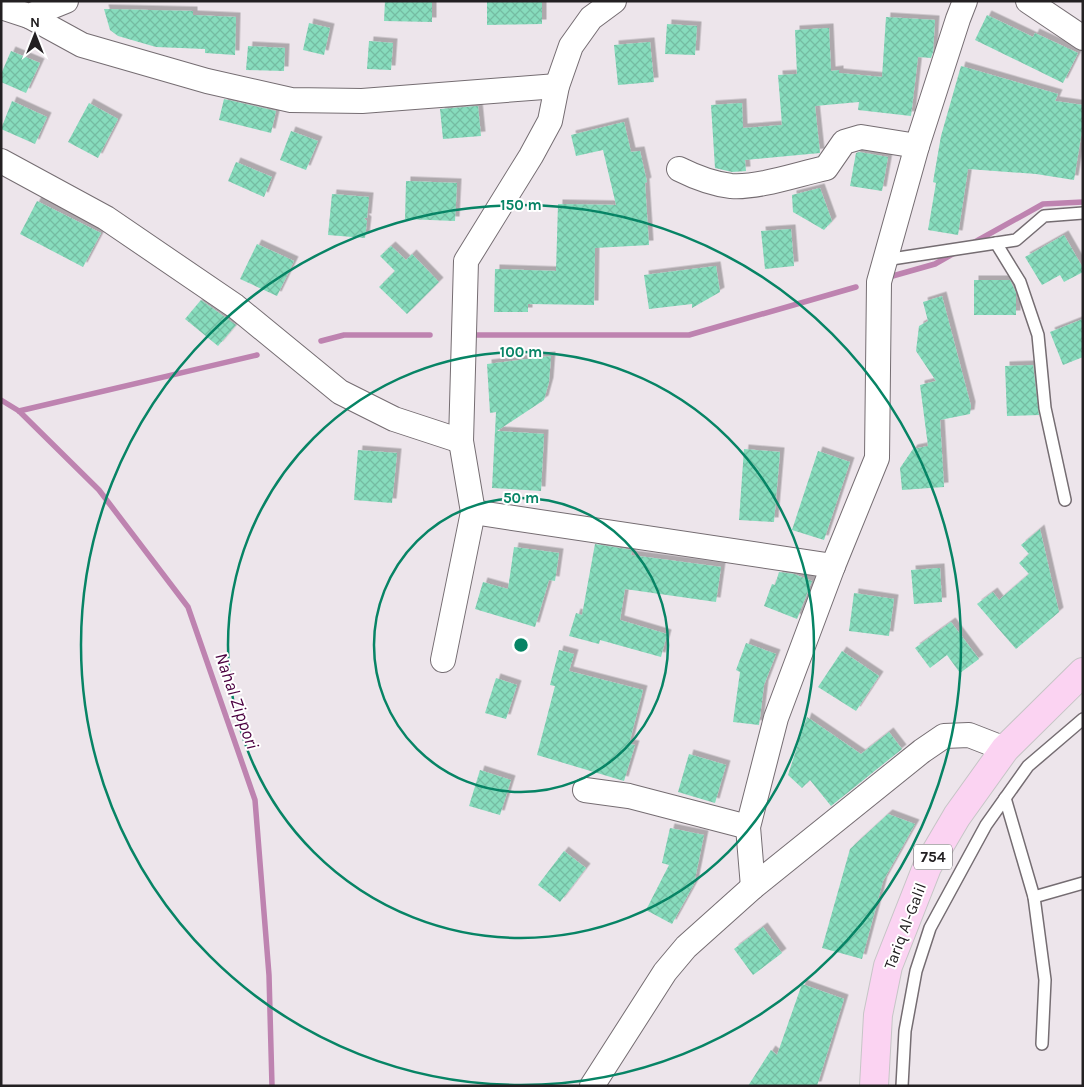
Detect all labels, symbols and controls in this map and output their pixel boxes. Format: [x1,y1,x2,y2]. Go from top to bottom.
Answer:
north arrow [10,10,60,60]
text: N [30,14,40,31]
text: 150 m [500,196,542,214]
text: 100 m [500,343,542,361]
text: 50 m [503,489,539,507]
centre of rings [512,636,530,654]
water label: Nahal Zippori [210,650,264,752]
road number: 754 [914,844,952,870]
street label: Tariq Al-Galil [880,880,930,972]

